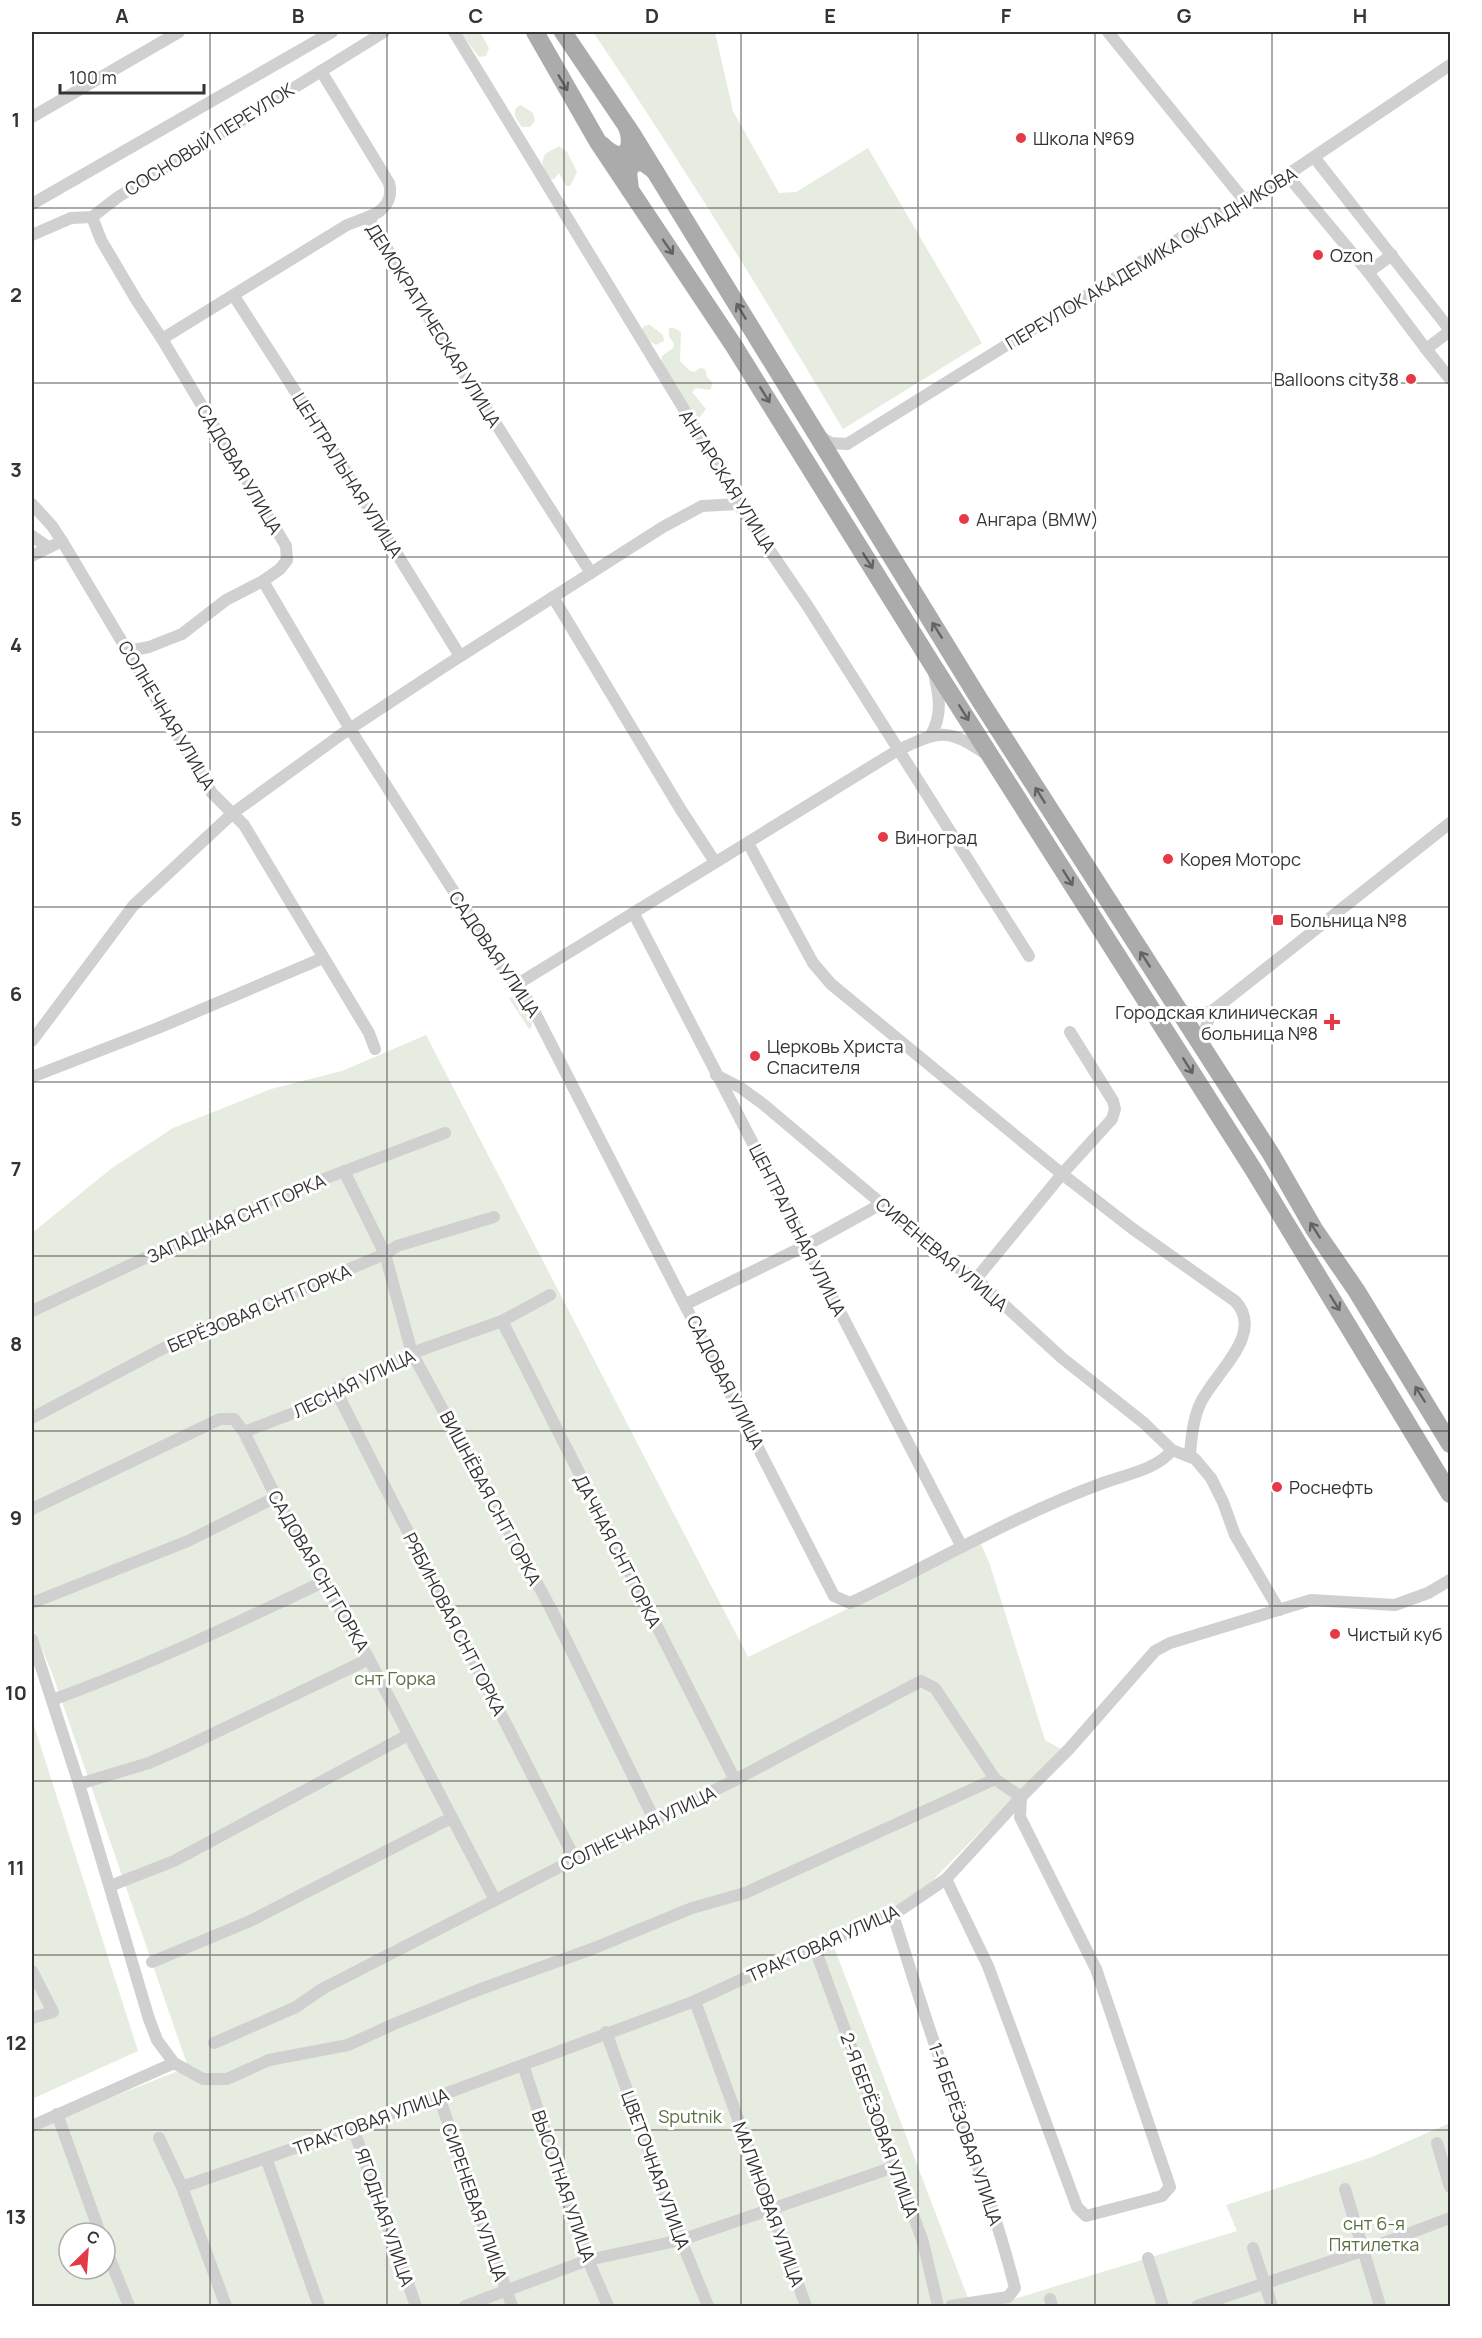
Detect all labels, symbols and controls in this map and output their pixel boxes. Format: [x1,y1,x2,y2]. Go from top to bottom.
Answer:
text: A [115,2,129,29]
text: B [292,2,305,29]
text: C [469,2,483,29]
text: D [645,2,659,29]
text: E [824,2,836,29]
text: F [1001,2,1012,29]
text: G [1177,2,1192,29]
text: H [1353,2,1367,29]
scale bar [60,57,204,95]
text: 100 m [69,65,117,89]
one-way arrow [558,74,570,91]
street label: СОСНОВЫЙ ПЕРЕУЛОК [120,77,298,201]
text: 1 [12,106,20,133]
place label: Школа №69 [1033,126,1135,150]
marker: Школа №69 [1014,131,1028,145]
street label: ПЕРЕУЛОК АКАДЕМИКА ОКЛАДНИКОВА [1001,161,1302,355]
street label: ДЕМОКРАТИЧЕСКАЯ УЛИЦА [361,218,507,432]
one-way arrow [662,238,674,255]
place label: Ozon [1330,243,1373,267]
marker: Ozon [1311,248,1325,262]
text: 2 [10,281,22,308]
one-way arrow [735,303,747,320]
place label: Balloons city38 [1274,367,1399,391]
marker: Balloons city38 [1404,372,1418,386]
one-way arrow [758,387,771,404]
street label: ЦЕНТРАЛЬНАЯ УЛИЦА [287,388,409,563]
street label: САДОВАЯ УЛИЦА [192,400,289,539]
street label: АНГАРСКАЯ УЛИЦА [674,405,782,558]
text: 3 [10,456,22,483]
place label: Ангара (BMW) [976,507,1099,531]
marker: Ангара (BMW) [957,512,971,526]
one-way arrow [862,552,874,569]
one-way arrow [930,622,942,639]
text: 4 [10,631,22,658]
street label: СОЛНЕЧНАЯ УЛИЦА [113,636,221,795]
one-way arrow [959,704,971,721]
one-way arrow [1034,787,1046,804]
text: 5 [10,805,22,832]
place label: Виноград [895,825,978,849]
marker: Виноград [876,830,890,844]
place label: Корея Моторс [1180,847,1301,871]
marker: Корея Моторс [1161,852,1175,866]
one-way arrow [1062,869,1074,886]
street label: САДОВАЯ УЛИЦА [444,886,547,1022]
place label: Больница №8 [1290,908,1407,932]
marker: Больница №8 [1271,913,1285,927]
one-way arrow [1138,951,1151,968]
text: 6 [10,980,22,1007]
place label: Городская клиническая больница №8 [1115,1000,1318,1045]
marker: Городская клиническая больница №8 [1323,1013,1341,1031]
place label: Церковь Христа Спасителя [767,1034,904,1079]
marker: Церковь Христа Спасителя [748,1049,762,1063]
one-way arrow [1182,1058,1194,1074]
street label: ЦЕНТРАЛЬНАЯ УЛИЦА [744,1140,852,1321]
text: 7 [11,1155,21,1182]
street label: ЗАПАДНАЯ СНТ ГОРКА [143,1168,330,1268]
street label: СИРЕНЕВАЯ УЛИЦА [871,1192,1014,1317]
one-way arrow [1308,1222,1320,1239]
street label: БЕРЁЗОВАЯ СНТ ГОРКА [163,1258,355,1358]
one-way arrow [1330,1294,1342,1311]
street label: САДОВАЯ УЛИЦА [682,1311,770,1454]
text: 8 [10,1330,22,1357]
street label: ЛЕСНАЯ УЛИЦА [289,1343,420,1423]
one-way arrow [1413,1386,1425,1403]
street label: ВИШНЁВАЯ СНТ ГОРКА [435,1407,547,1590]
street label: ДАЧНАЯ СНТ ГОРКА [569,1470,667,1632]
place label: Роснефть [1289,1475,1373,1499]
marker: Роснефть [1270,1480,1284,1494]
street label: САДОВАЯ СНТ ГОРКА [263,1486,375,1657]
text: 9 [10,1504,22,1531]
street label: РЯБИНОВАЯ СНТ ГОРКА [398,1528,512,1720]
place label: Чистый куб [1347,1622,1443,1646]
marker: Чистый куб [1328,1627,1342,1641]
park label: снт Горка [354,1666,436,1690]
text: 10 [5,1679,27,1706]
street label: СОЛНЕЧНАЯ УЛИЦА [556,1780,720,1876]
text: 11 [7,1854,25,1881]
street label: ТРАКТОВАЯ УЛИЦА [743,1899,903,1987]
text: 12 [6,2029,26,2056]
street label: 2-Я БЕРЁЗОВАЯ УЛИЦА [835,2029,925,2221]
street label: 1-Я БЕРЁЗОВАЯ УЛИЦА [923,2040,1009,2229]
street label: ТРАКТОВАЯ УЛИЦА [290,2082,453,2160]
street label: ЦВЕТОЧНАЯ УЛИЦА [616,2087,696,2253]
park label: Sputnik [658,2104,723,2128]
street label: ВЫСОТНАЯ УЛИЦА [527,2107,601,2266]
street label: МАЛИНОВАЯ УЛИЦА [728,2118,810,2290]
street label: СИРЕНЕВАЯ УЛИЦА [437,2120,513,2285]
street label: ЯГОДНАЯ УЛИЦА [350,2145,420,2290]
text: 13 [6,2203,26,2230]
park label: снт 6-я Пятилетка [1329,2211,1419,2256]
north arrow [57,2221,117,2281]
text: С [83,2225,104,2250]

